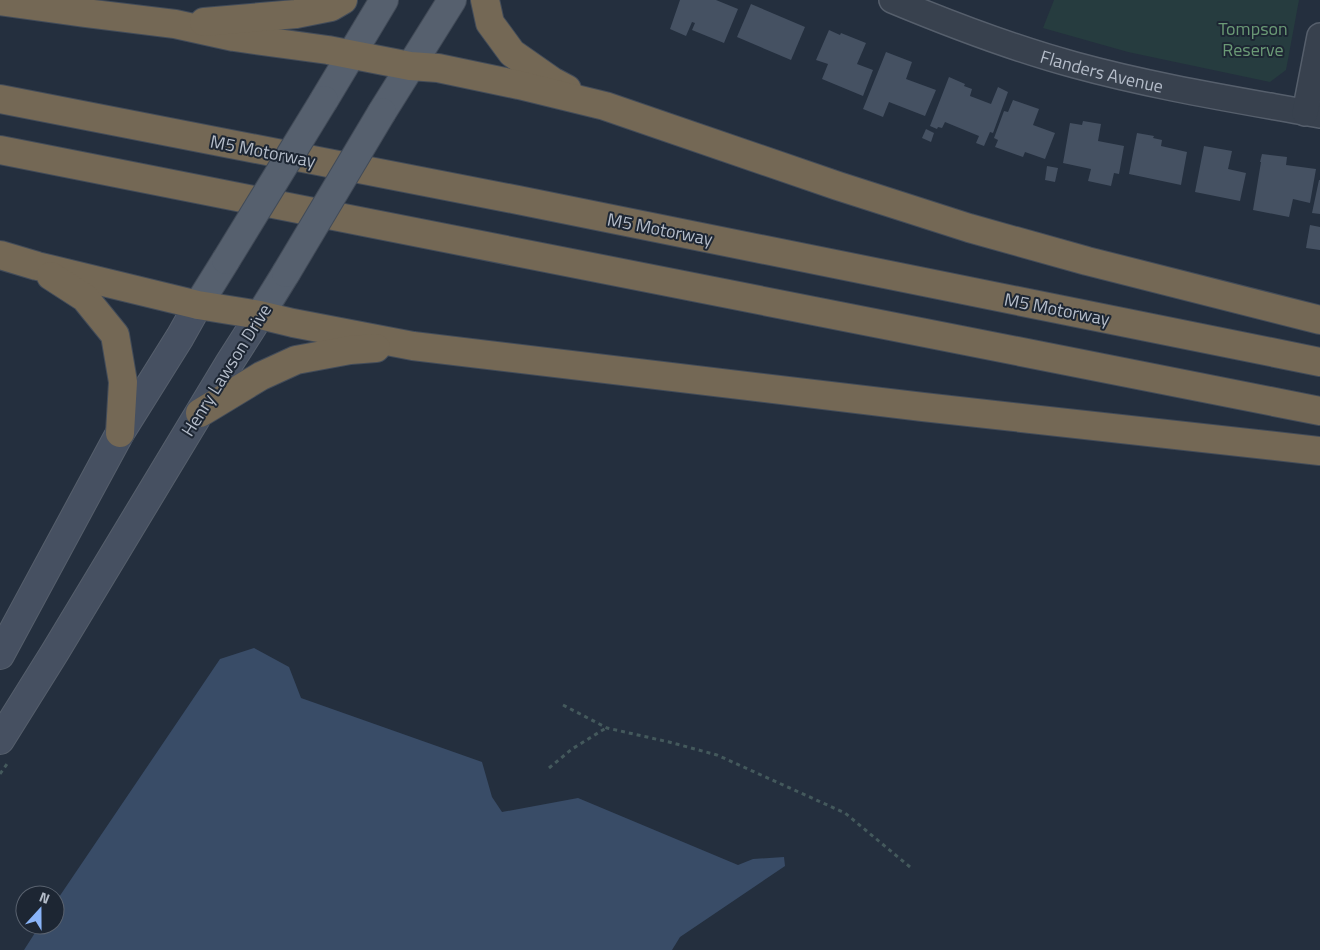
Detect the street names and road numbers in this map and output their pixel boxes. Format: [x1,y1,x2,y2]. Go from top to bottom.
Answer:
street label: Flanders Avenue [1037,42,1166,99]
street label: M5 Motorway [208,128,318,175]
street label: M5 Motorway [605,206,715,253]
street label: M5 Motorway [1002,286,1112,333]
street label: Henry Lawson Drive [174,298,278,442]

